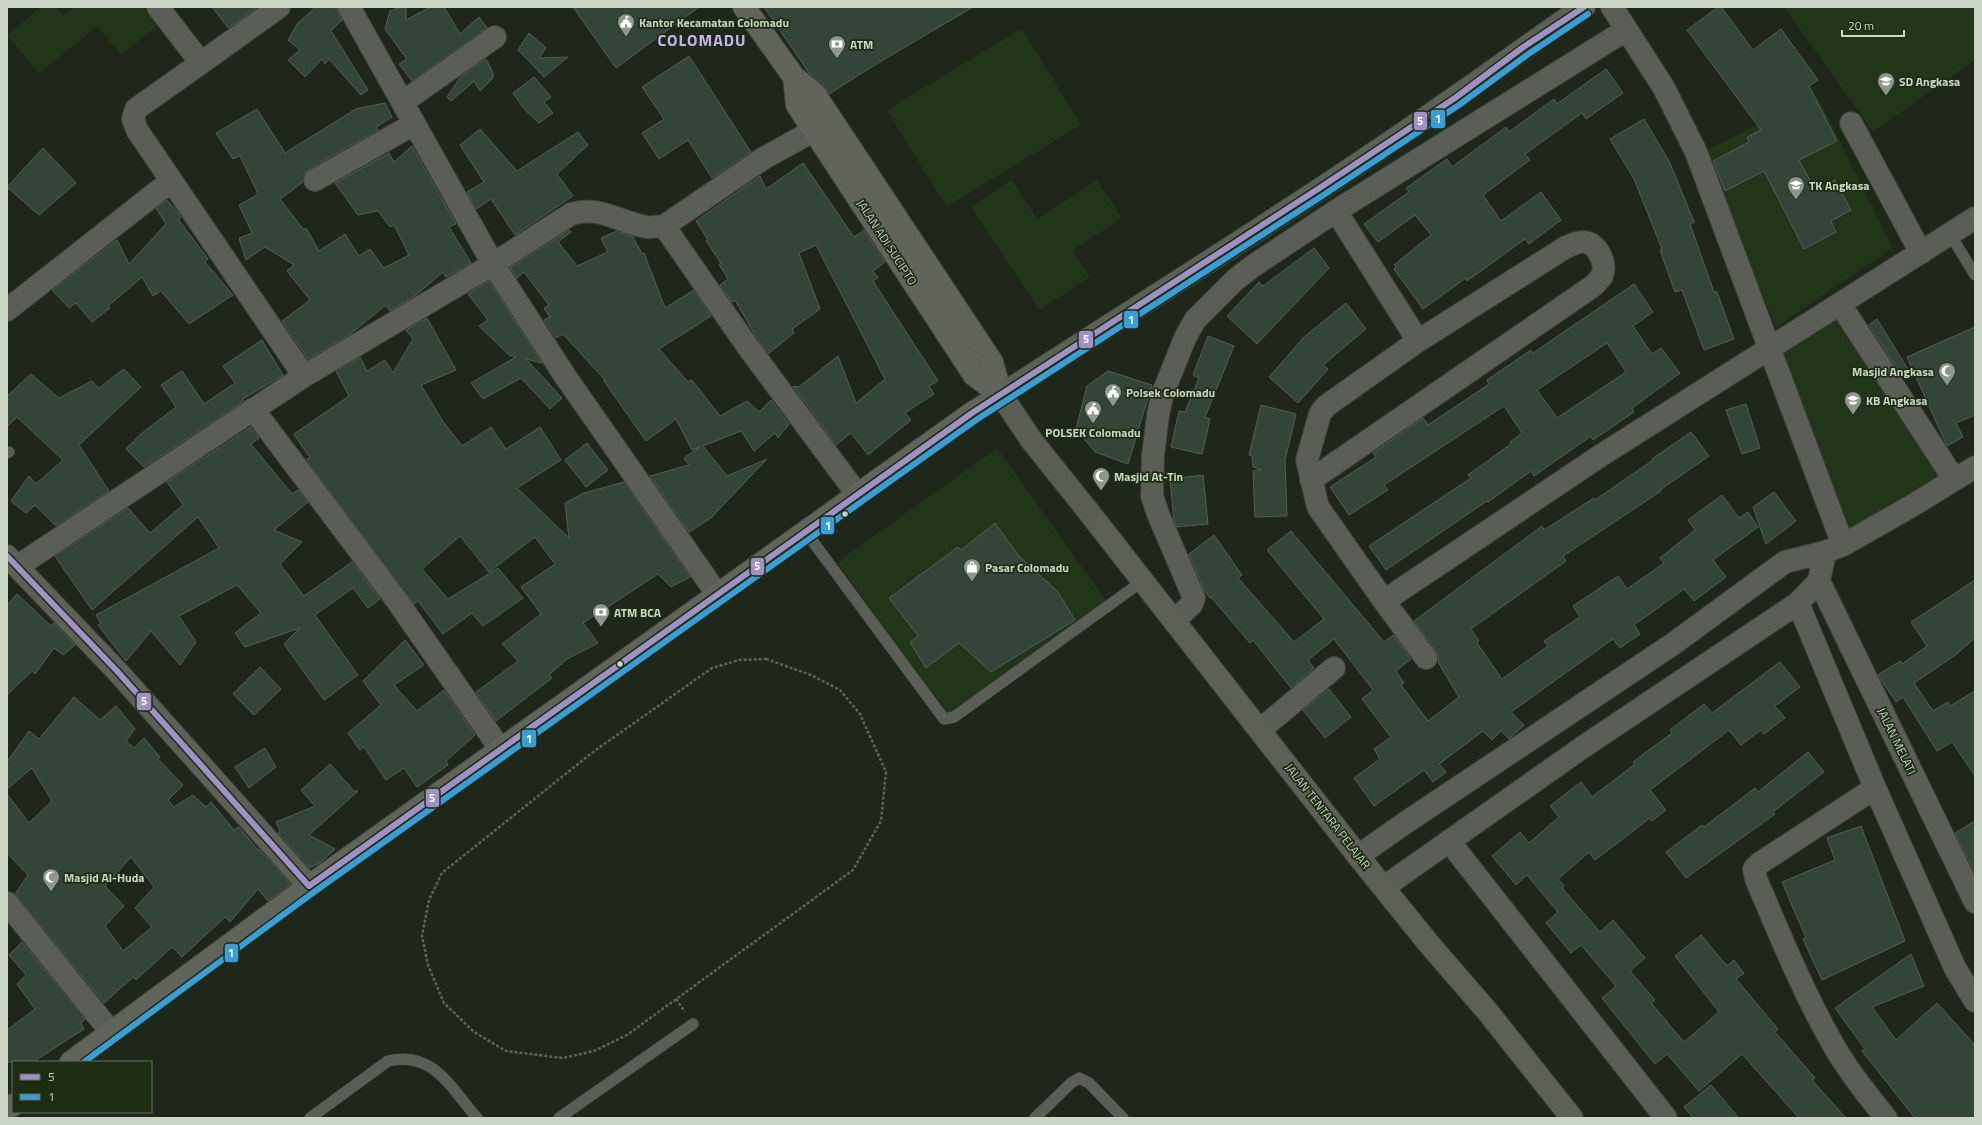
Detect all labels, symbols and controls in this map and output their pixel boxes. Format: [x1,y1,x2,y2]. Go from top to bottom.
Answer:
public building icon: Kantor Kecamatan Colomadu [616,12,636,37]
scale bar [1842,12,1904,38]
place label: Kantor Kecamatan Colomadu [639,13,789,32]
text: 20 m [1848,16,1874,35]
district label: COLOMADU [658,28,746,52]
bank icon: ATM [827,34,847,59]
place label: ATM [850,35,873,54]
school or university icon: SD Angkasa [1876,71,1896,96]
place label: SD Angkasa [1899,72,1960,91]
line badge: 1 [1430,109,1446,129]
line badge: 5 [1413,111,1428,131]
text: 1 [1435,111,1441,127]
text: 5 [1417,113,1423,129]
school or university icon: TK Angkasa [1786,175,1806,200]
place label: TK Angkasa [1809,176,1869,195]
street label: JALAN ADI SUCIPTO [852,195,922,289]
line badge: 1 [1123,310,1139,329]
text: 1 [1128,312,1134,328]
line badge: 5 [1078,330,1094,349]
text: 5 [1083,331,1089,347]
mosque icon: Masjid Angkasa [1937,361,1957,386]
place label: Masjid Angkasa [1852,362,1934,381]
public building icon: Polsek Colomadu [1103,382,1123,407]
place label: Polsek Colomadu [1126,383,1215,402]
school or university icon: KB Angkasa [1843,390,1863,415]
place label: KB Angkasa [1866,391,1927,410]
public building icon: POLSEK Colomadu [1083,399,1103,424]
place label: POLSEK Colomadu [1045,423,1141,442]
mosque icon: Masjid At-Tin [1091,466,1111,491]
place label: Masjid At-Tin [1114,467,1183,486]
unlabelled marker [840,509,850,519]
line badge: 1 [820,516,835,535]
text: 1 [825,518,831,534]
line badge: 5 [750,557,765,576]
shop icon: Pasar Colomadu [962,557,982,582]
text: 5 [754,558,760,574]
place label: Pasar Colomadu [985,558,1069,577]
bank icon: ATM BCA [591,602,611,627]
place label: ATM BCA [614,603,662,622]
unlabelled marker [615,659,625,669]
line badge: 5 [136,692,152,711]
text: 5 [141,693,147,709]
street label: JALAN MELATI [1873,704,1921,778]
line badge: 1 [521,729,537,748]
text: 1 [526,731,532,747]
street label: JALAN TENTARA PELAJAR [1281,759,1375,873]
line badge: 5 [425,788,440,808]
text: 5 [429,790,435,806]
mosque icon: Masjid Al-Huda [41,867,61,892]
place label: Masjid Al-Huda [64,868,144,887]
line badge: 1 [224,943,239,963]
text: 1 [228,945,234,961]
legend [12,1061,152,1113]
text: 5 [48,1067,55,1086]
text: 1 [48,1087,55,1106]

